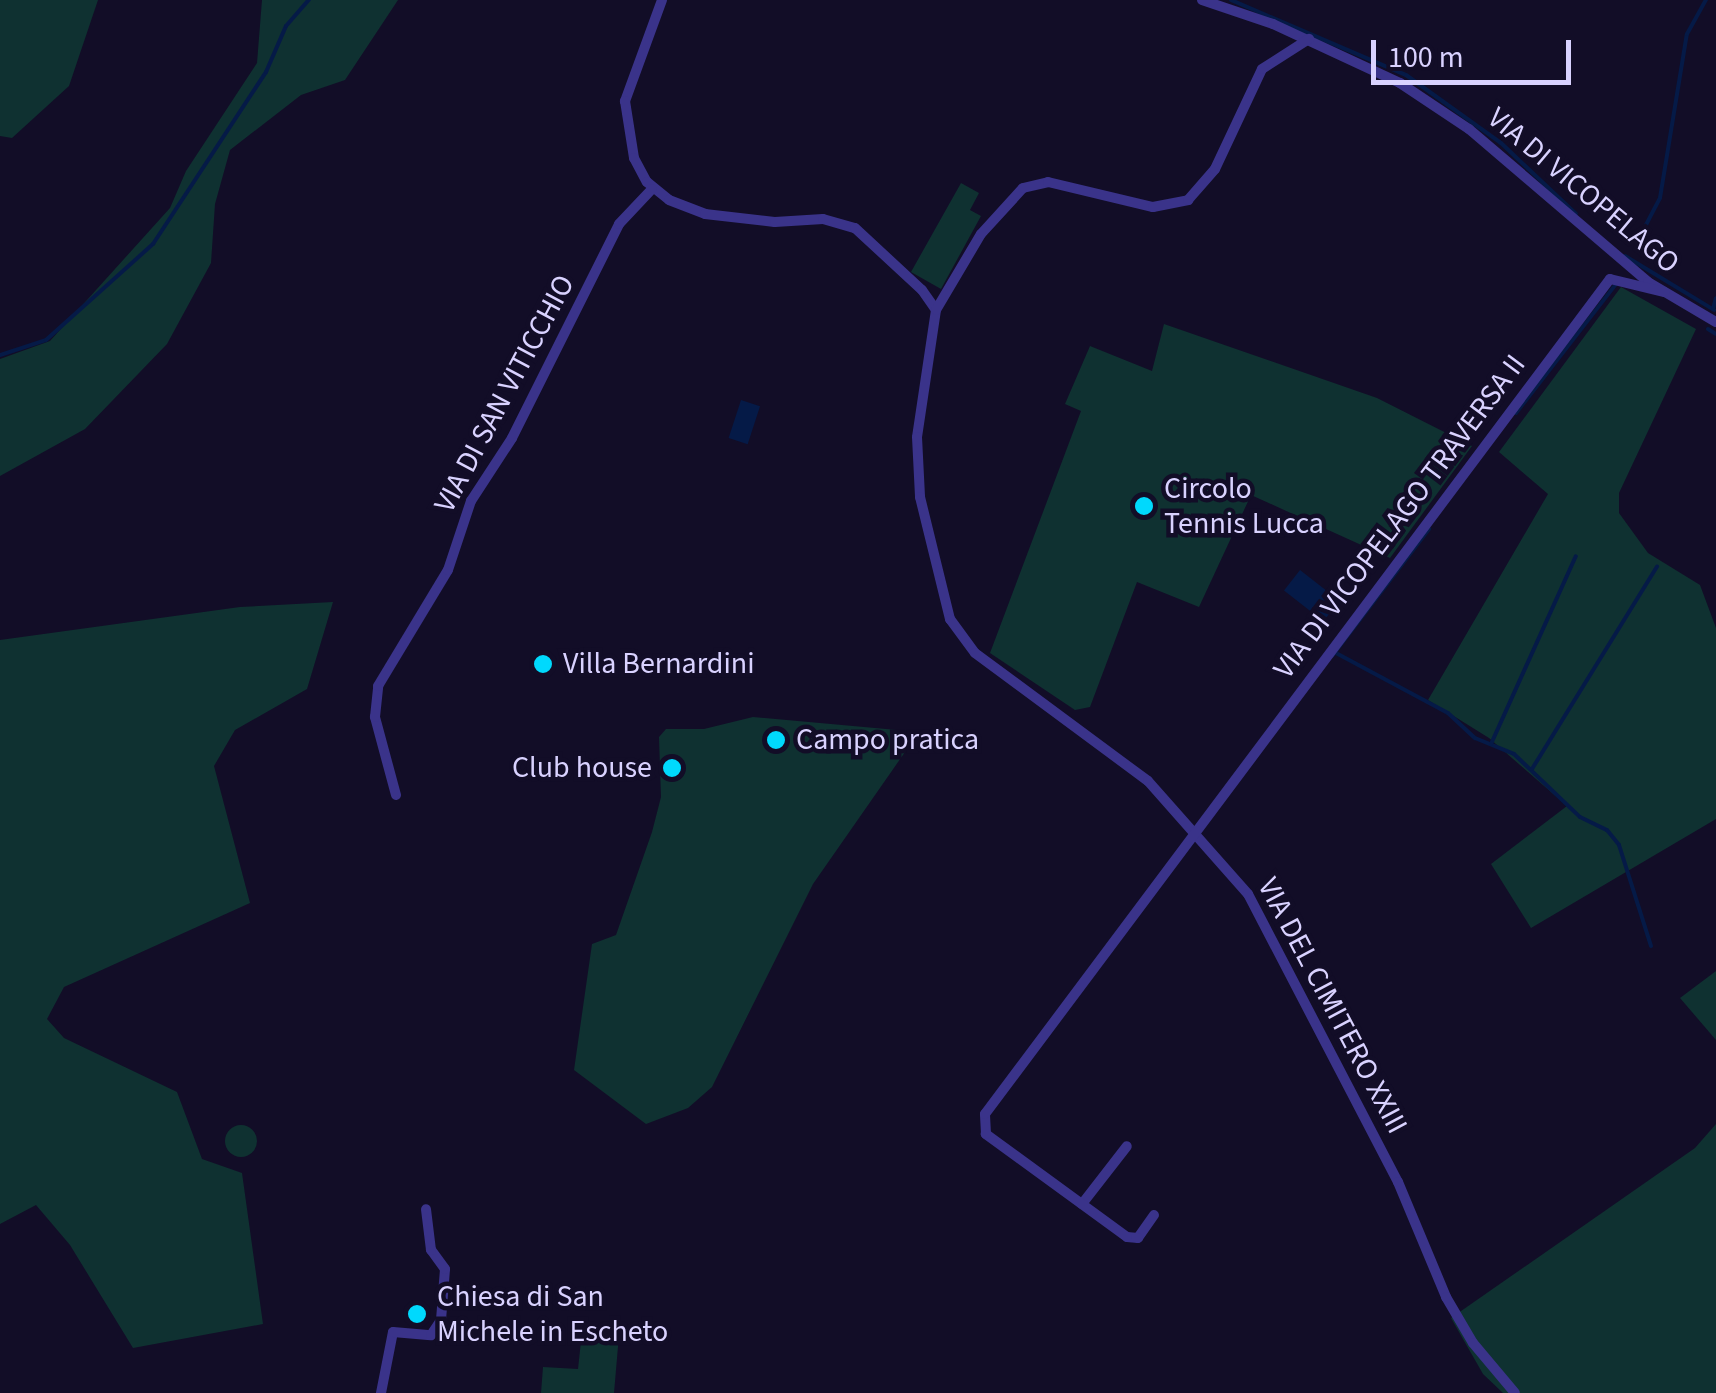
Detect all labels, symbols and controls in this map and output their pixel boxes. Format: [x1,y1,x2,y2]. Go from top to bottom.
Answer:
scale bar [1376,20,1576,82]
text: 100 m [1388,36,1464,79]
street label: VIA DI VICOPELAGO [1480,100,1686,282]
street label: VIA DI SAN VITICCHIO [427,269,583,519]
street label: VIA DI VICOPELAGO TRAVERSA II [1266,348,1534,686]
place label: Circolo Tennis Lucca [1164,471,1324,542]
marker: Circolo Tennis Lucca [1133,495,1155,517]
place label: Villa Bernardini [563,646,755,682]
marker: Villa Bernardini [532,653,554,675]
place label: Campo pratica [796,722,979,758]
marker: Campo pratica [765,729,787,751]
place label: Club house [512,750,652,786]
marker: Club house [661,757,683,779]
street label: VIA DEL CIMITERO XXIII [1249,872,1415,1140]
place label: Chiesa di San Michele in Escheto [437,1279,668,1350]
marker: Chiesa di San Michele in Escheto [406,1303,428,1325]

